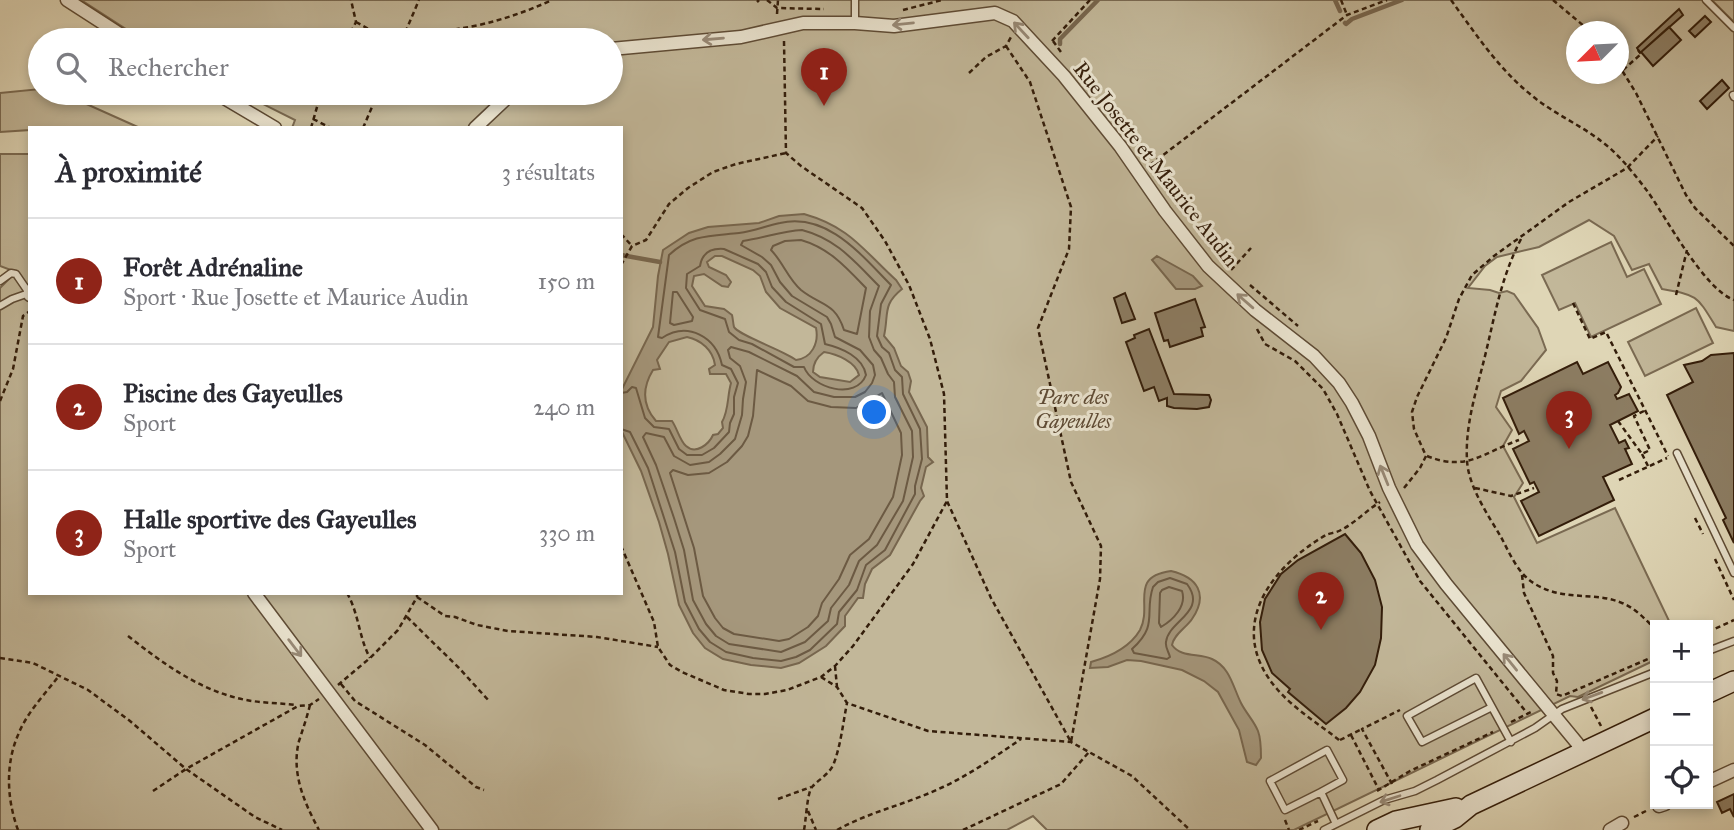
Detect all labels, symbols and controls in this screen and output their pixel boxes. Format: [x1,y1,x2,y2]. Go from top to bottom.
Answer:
one-way arrow [892,18,915,31]
north arrow [1566,21,1629,84]
one-way arrow [1013,22,1030,39]
search box [28,28,623,105]
one-way arrow [702,33,724,46]
icon: search [52,48,90,86]
pin: 1 [801,48,847,106]
text: Rechercher [108,51,229,83]
street label: Rue Josette et Maurice Audin [1068,56,1244,272]
text: À proximité [56,154,202,190]
text: 3 résultats [502,158,595,186]
text: Forêt Adrénaline [123,251,303,283]
text: 1 [74,267,84,295]
text: 150 m [538,267,595,295]
text: Sport · Rue Josette et Maurice Audin [123,283,469,311]
one-way arrow [1236,293,1254,309]
text: Piscine des Gayeulles [123,377,343,409]
park label: Parc des Gayeulles [1035,384,1112,434]
pin: 3 [1546,391,1592,449]
text: 2 [73,393,85,421]
text: 240 m [533,393,595,421]
your location [857,395,891,429]
text: Sport [123,409,176,437]
one-way arrow [1376,464,1389,486]
text: Halle sportive des Gayeulles [123,503,417,535]
text: 3 [74,519,84,547]
text: 330 m [539,519,595,547]
text: Sport [123,535,176,563]
pin: 2 [1298,572,1344,630]
map controls [1650,620,1713,809]
button: + [1650,620,1713,683]
one-way arrow [287,638,302,656]
one-way arrow [1502,654,1518,672]
button: − [1650,683,1713,746]
one-way arrow [1581,691,1603,704]
button: locate [1650,746,1713,809]
one-way arrow [1379,794,1401,806]

